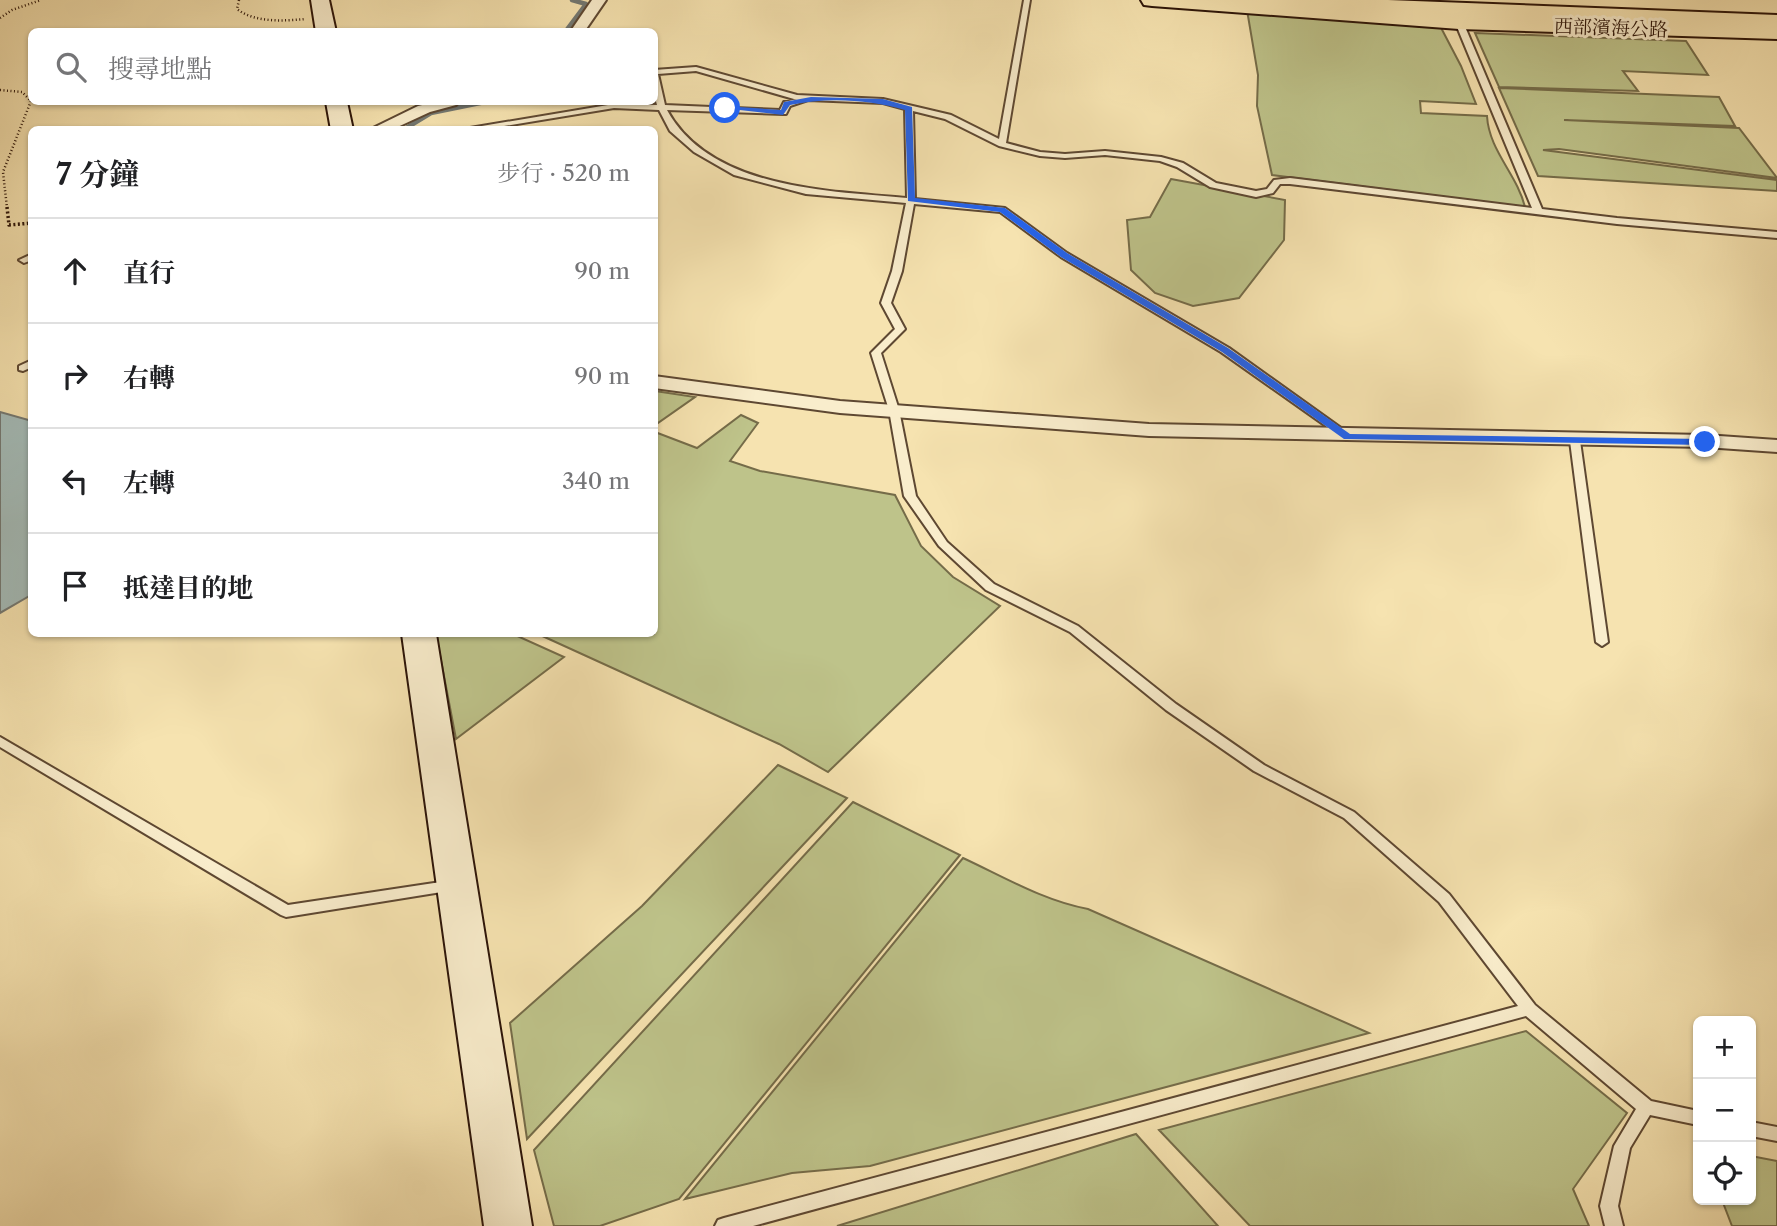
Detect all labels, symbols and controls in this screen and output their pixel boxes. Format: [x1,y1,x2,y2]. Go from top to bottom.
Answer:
street label: 西部濱海公路 [1554,15,1668,41]
search box [28,28,658,105]
icon: search [52,48,90,86]
text: 搜尋地點 [108,53,212,85]
route start [709,92,740,123]
text: 7 分鐘 [56,156,139,193]
text: 步行 · 520 m [497,159,630,187]
icon: ahead [56,252,94,290]
text: 直行 [123,257,175,289]
text: 90 m [574,257,630,285]
icon: right [56,357,94,395]
text: 右轉 [123,362,175,394]
text: 90 m [574,362,630,390]
route end [1689,426,1720,457]
icon: left [56,462,94,500]
text: 左轉 [123,467,175,499]
text: 340 m [562,467,630,495]
icon: arrive [56,567,94,605]
text: 抵達目的地 [123,572,253,604]
map controls [1693,1016,1756,1205]
button: + [1693,1016,1756,1079]
button: − [1693,1079,1756,1142]
button: locate [1693,1142,1756,1205]

